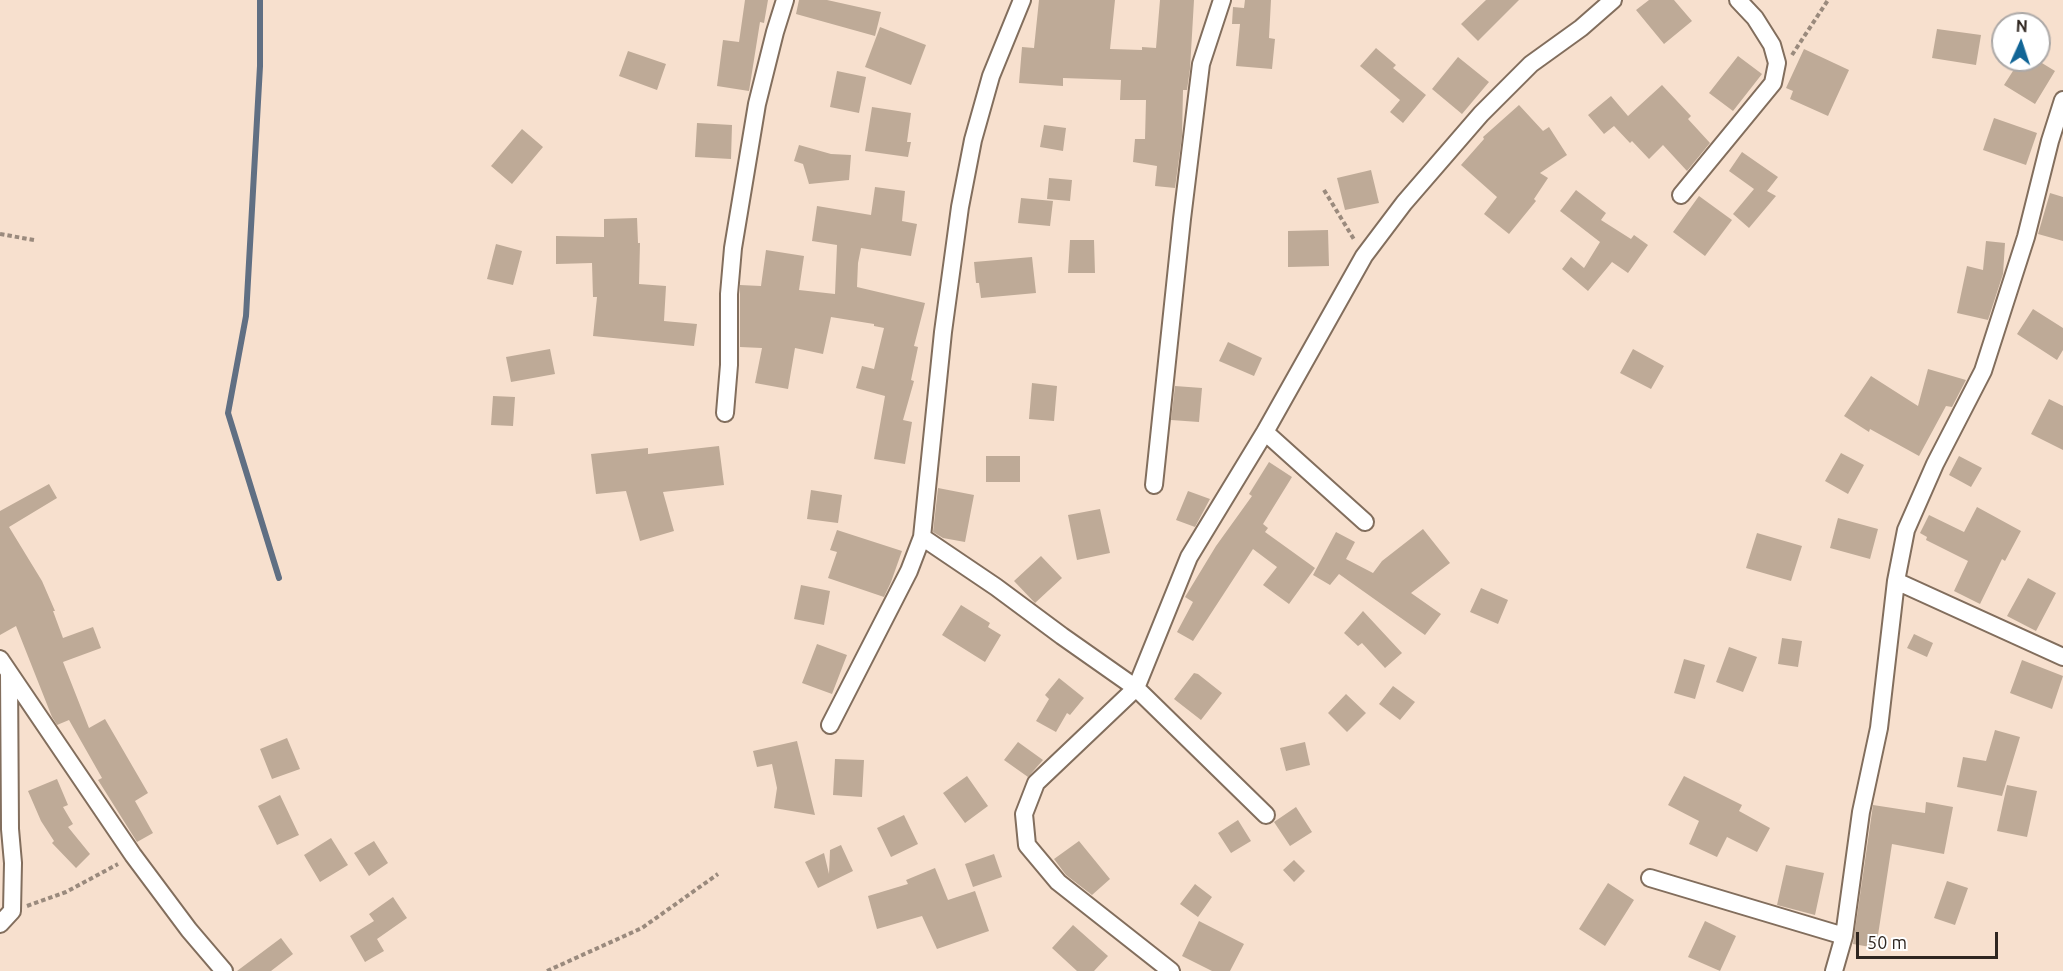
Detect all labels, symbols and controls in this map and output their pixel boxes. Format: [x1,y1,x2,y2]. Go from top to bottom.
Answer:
north arrow [1991,12,2051,72]
text: N [2015,17,2028,35]
scale bar [1859,920,2002,958]
text: 50 m [1867,932,1907,952]

